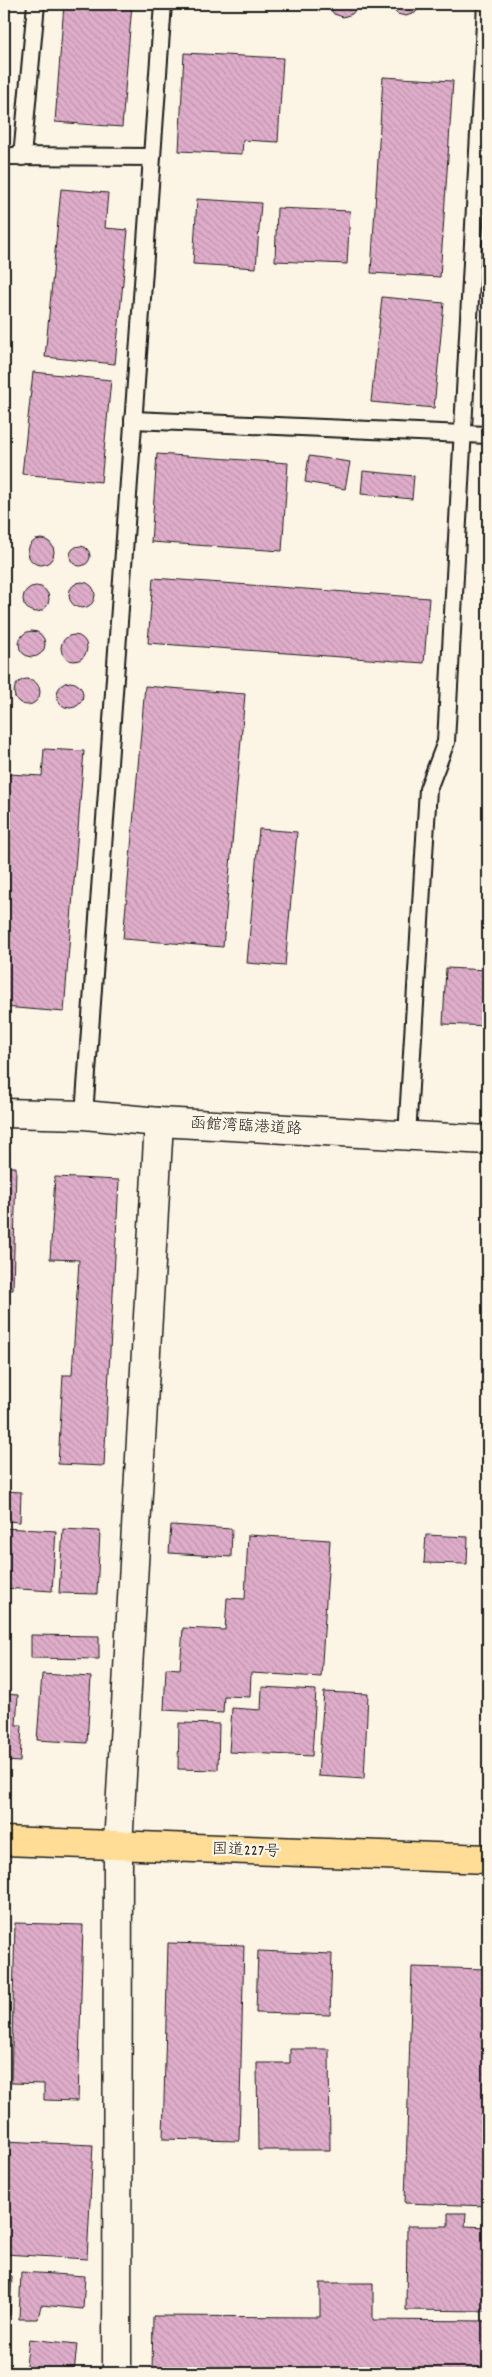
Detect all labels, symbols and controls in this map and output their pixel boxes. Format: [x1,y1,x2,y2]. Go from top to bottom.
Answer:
street label: 函館湾臨港道路 [189,1113,303,1141]
street label: 国道227号 [212,1838,280,1864]

